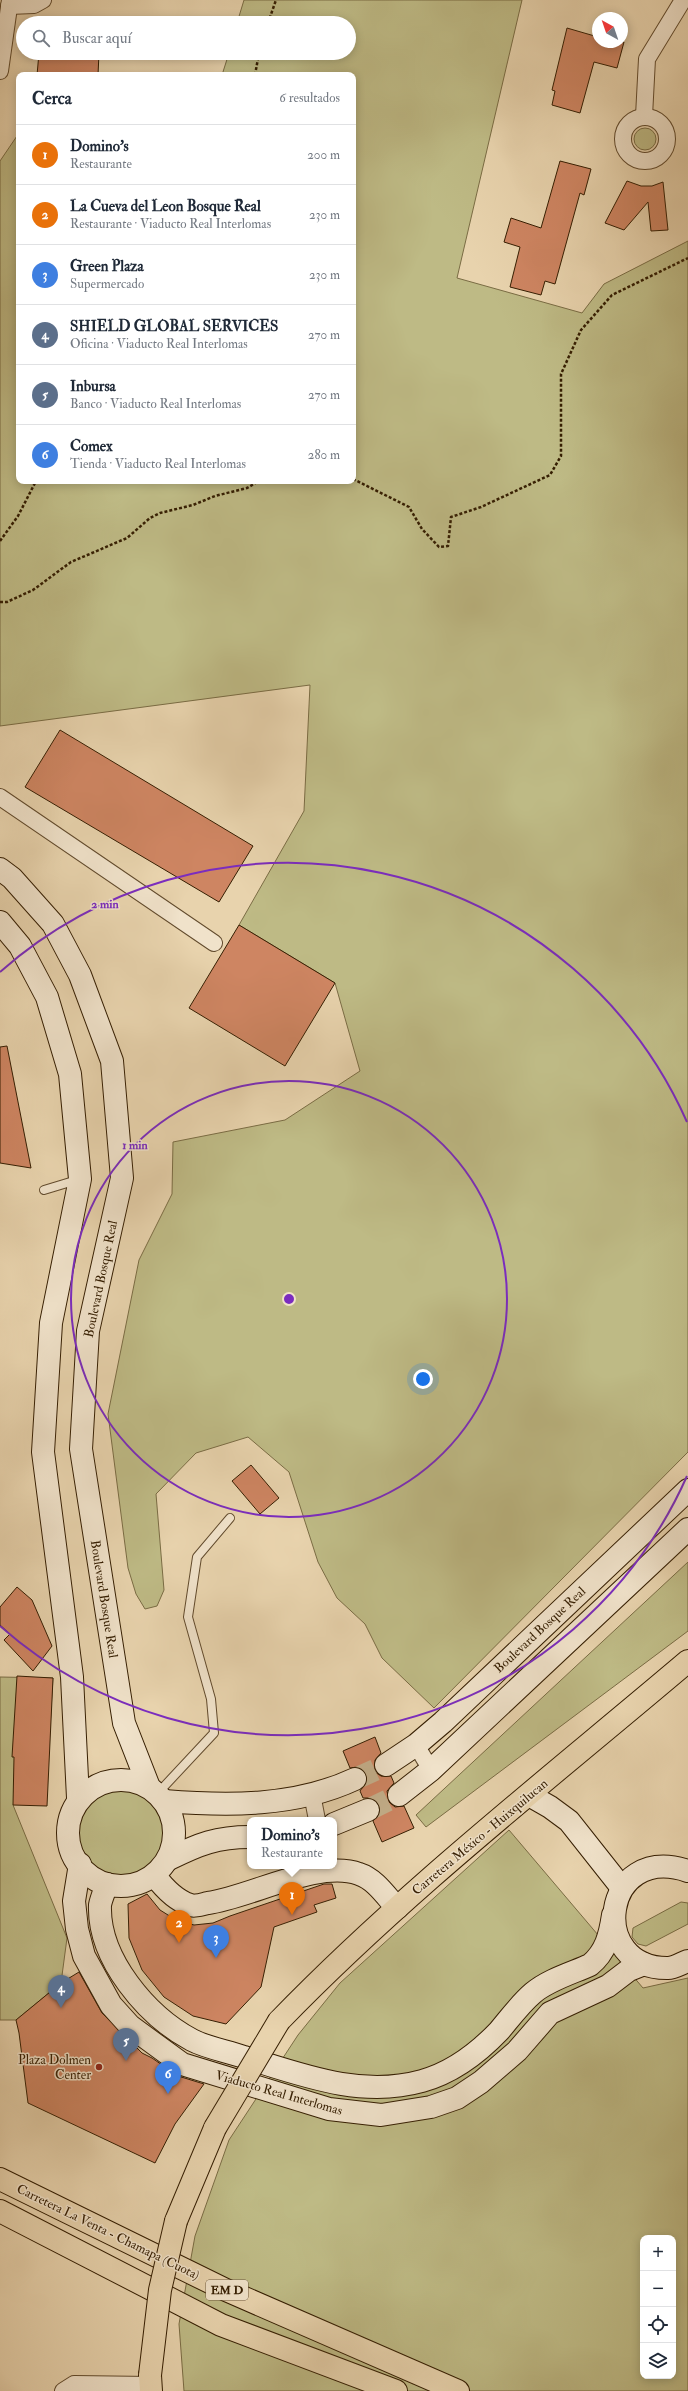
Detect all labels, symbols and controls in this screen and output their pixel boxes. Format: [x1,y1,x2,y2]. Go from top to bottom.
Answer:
north arrow [592,12,628,48]
search box [16,16,356,60]
icon: search [30,27,52,49]
text: Buscar aquí [62,29,131,48]
text: Cerca [32,88,72,109]
text: 6 resultados [279,90,340,106]
text: Domino's [70,137,129,156]
text: 1 [43,147,47,163]
text: 200 m [307,147,340,163]
text: Restaurante [70,156,132,172]
text: La Cueva del Leon Bosque Real [70,197,261,216]
text: 2 [42,207,48,223]
text: 230 m [309,207,340,223]
text: Restaurante · Viaducto Real Interlomas [70,216,271,232]
text: Green Plaza [70,257,144,276]
text: 3 [43,267,48,283]
text: 230 m [309,267,340,283]
text: Supermercado [70,276,144,292]
text: SHIELD GLOBAL SERVICES [70,317,278,336]
text: 4 [41,327,49,343]
text: 270 m [308,327,340,343]
text: Oficina · Viaducto Real Interlomas [70,336,248,352]
text: Inbursa [70,377,116,396]
text: 5 [42,387,48,403]
text: 270 m [308,387,340,403]
text: Banco · Viaducto Real Interlomas [70,396,241,412]
text: Comex [70,437,113,456]
text: 6 [42,447,48,463]
text: 280 m [308,447,340,463]
text: Tienda · Viaducto Real Interlomas [70,456,246,472]
text: 2 min [91,897,119,912]
text: 1 min [122,1138,149,1153]
street label: Boulevard Bosque Real [81,1218,121,1339]
centre of rings [282,1292,296,1306]
your location [413,1369,433,1389]
street label: Boulevard Bosque Real [87,1539,121,1660]
street label: Boulevard Bosque Real [491,1583,590,1677]
street label: Carretera México - Huixquilucan [409,1775,551,1899]
popup [247,1817,337,1869]
text: Domino's [261,1826,320,1845]
text: Restaurante [261,1845,323,1861]
pin: 1 [279,1882,305,1915]
pin: 2 [166,1910,192,1943]
pin: 3 [203,1925,229,1958]
pin: 4 [48,1975,74,2008]
pin: 5 [113,2028,139,2061]
place label: Plaza Dolmen Center [18,2052,91,2083]
pin: 6 [155,2061,181,2094]
marker: Plaza Dolmen Center [94,2062,104,2072]
street label: Viaducto Real Interlomas [214,2067,345,2119]
street label: Carretera La Venta - Chamapa (Cuota) [14,2181,202,2284]
map controls [640,2235,676,2379]
button: + [640,2235,676,2271]
button: − [640,2271,676,2307]
road number: EM D [206,2280,248,2300]
button: locate [640,2307,676,2343]
button: layers [640,2343,676,2379]

